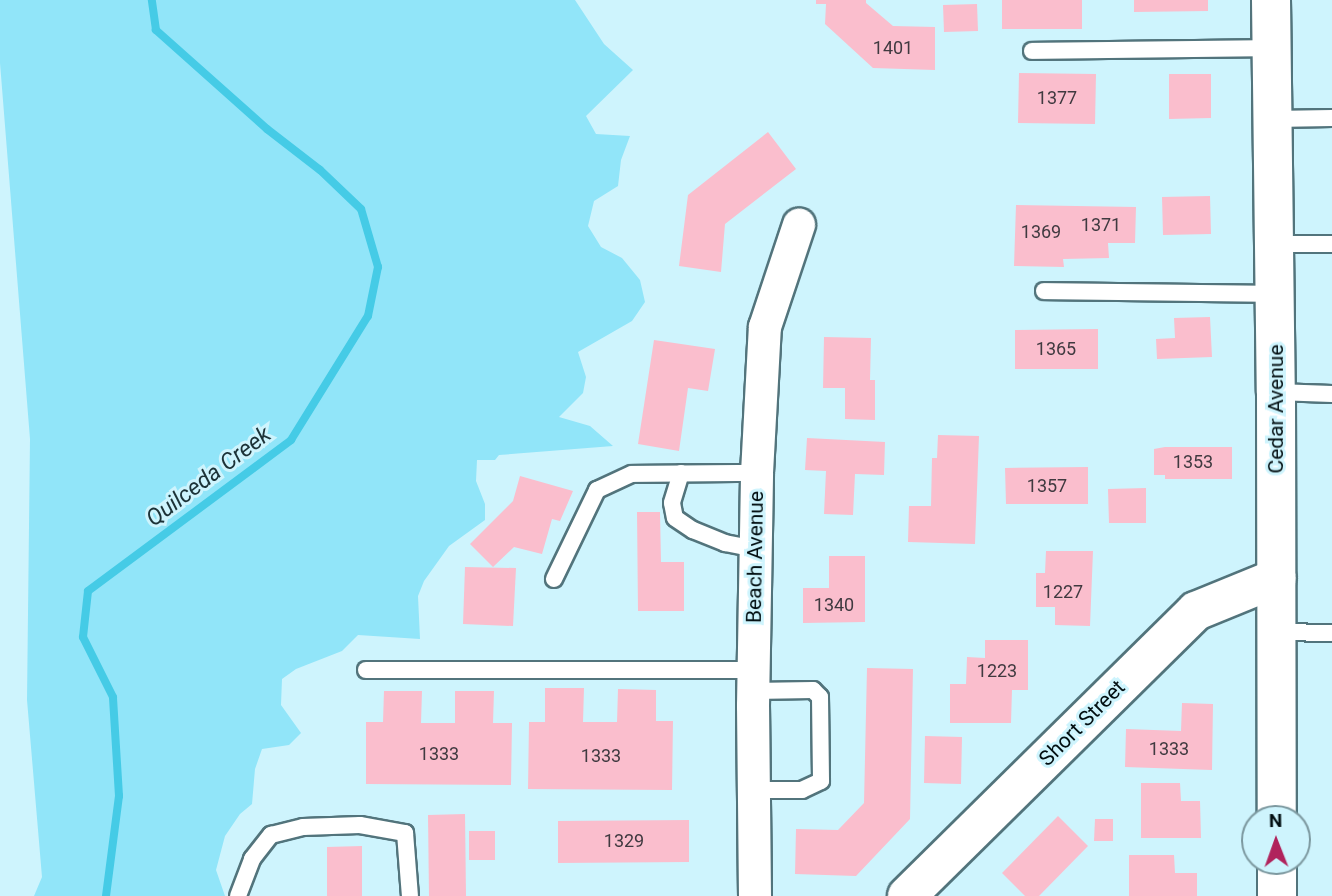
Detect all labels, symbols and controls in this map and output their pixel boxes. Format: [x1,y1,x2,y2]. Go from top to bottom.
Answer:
house number: 1401 [873,37,913,59]
house number: 1377 [1037,87,1077,109]
house number: 1371 [1081,214,1121,236]
house number: 1369 [1021,221,1061,243]
house number: 1365 [1036,338,1076,360]
street label: Cedar Avenue [1263,344,1289,474]
water label: Quilceda Creek [141,421,277,533]
house number: 1353 [1173,451,1213,473]
house number: 1357 [1027,475,1067,497]
street label: Beach Avenue [741,491,769,623]
house number: 1227 [1043,581,1083,603]
house number: 1340 [814,594,854,616]
house number: 1223 [977,660,1017,682]
street label: Short Street [1034,675,1130,771]
house number: 1333 [1149,738,1189,760]
house number: 1333 [419,743,459,765]
house number: 1333 [581,745,621,767]
north arrow [1241,805,1311,875]
text: N [1269,809,1283,832]
house number: 1329 [604,830,644,852]

